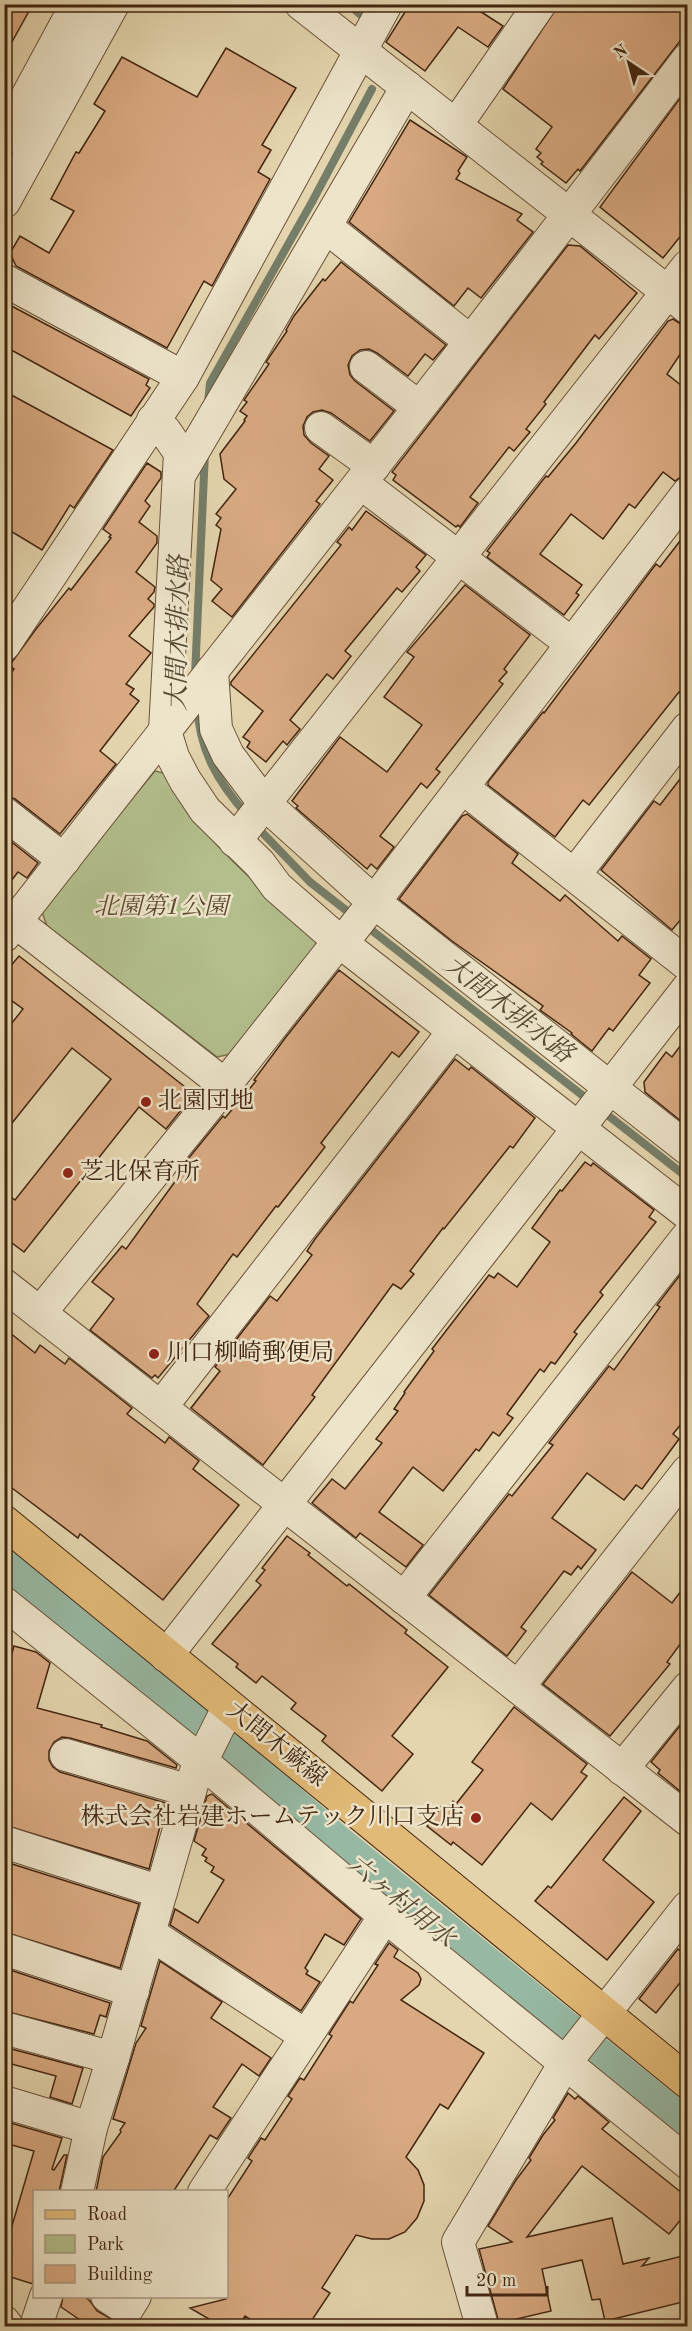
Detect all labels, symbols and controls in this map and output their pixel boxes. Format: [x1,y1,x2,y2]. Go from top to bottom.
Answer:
north arrow [599,33,659,93]
text: N [612,42,632,63]
water label: 大間木排水路 [163,553,193,711]
park label: 北園第1公園 [94,893,232,920]
water label: 大間木排水路 [439,950,580,1069]
place label: 北園団地 [158,1087,254,1114]
marker: 北園団地 [139,1095,153,1109]
place label: 芝北保育所 [80,1158,200,1185]
marker: 芝北保育所 [61,1166,75,1180]
place label: 川口柳崎郵便局 [166,1339,334,1366]
marker: 川口柳崎郵便局 [147,1347,161,1361]
street label: 大間木蕨線 [222,1696,332,1792]
place label: 株式会社岩建ホームテック川口支店 [80,1803,464,1830]
marker: 株式会社岩建ホームテック川口支店 [469,1811,483,1825]
water label: 六ヶ村用水 [341,1849,462,1955]
legend [33,2190,228,2298]
text: Road [87,2206,127,2224]
text: Park [87,2236,124,2254]
scale bar [467,2259,546,2297]
text: Building [87,2266,153,2284]
text: 20 m [476,2272,516,2290]

